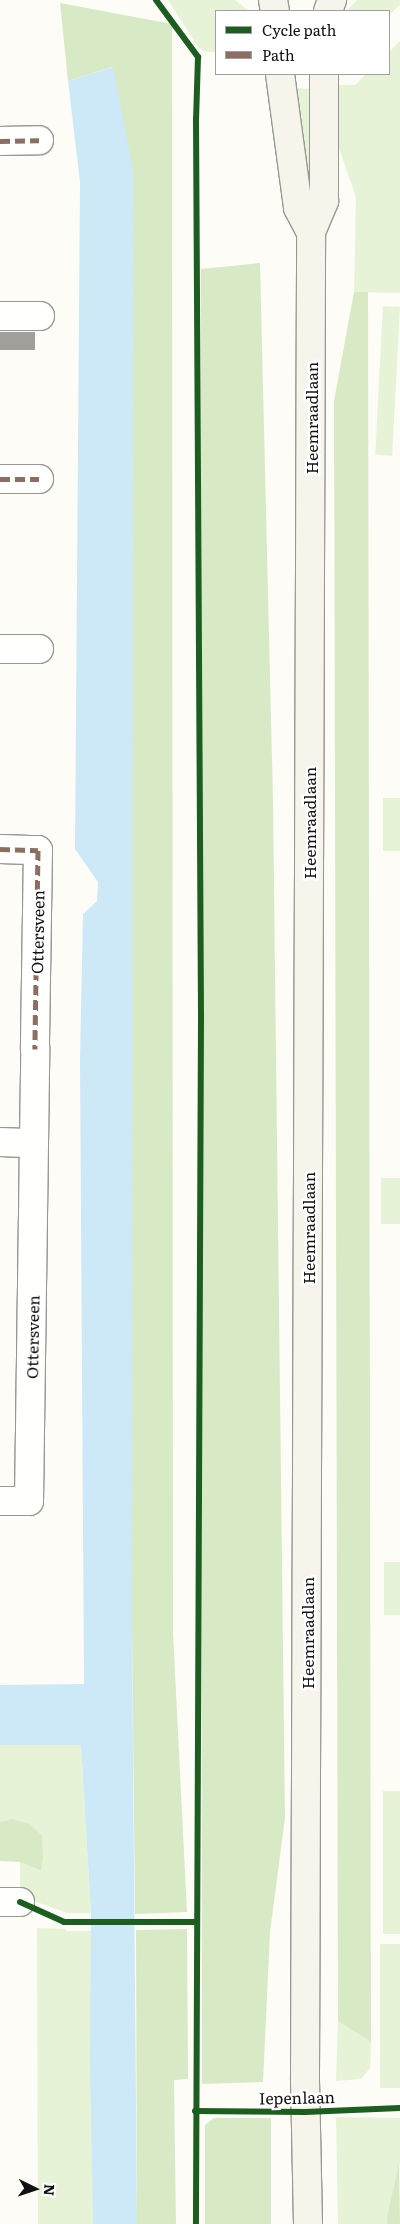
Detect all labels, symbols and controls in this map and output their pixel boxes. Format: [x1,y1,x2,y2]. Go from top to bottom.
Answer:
legend [215,10,390,75]
text: Cycle path [262,18,336,41]
text: Path [262,43,295,66]
street label: Heemraadlaan [301,362,321,474]
street label: Heemraadlaan [299,767,319,879]
street label: Ottersveen [27,890,47,974]
street label: Heemraadlaan [298,1172,318,1284]
street label: Ottersveen [22,1295,42,1379]
street label: Heemraadlaan [297,1577,317,1689]
street label: Iepenlaan [259,2087,335,2107]
north arrow [10,2164,60,2214]
text: N [40,2183,60,2197]

